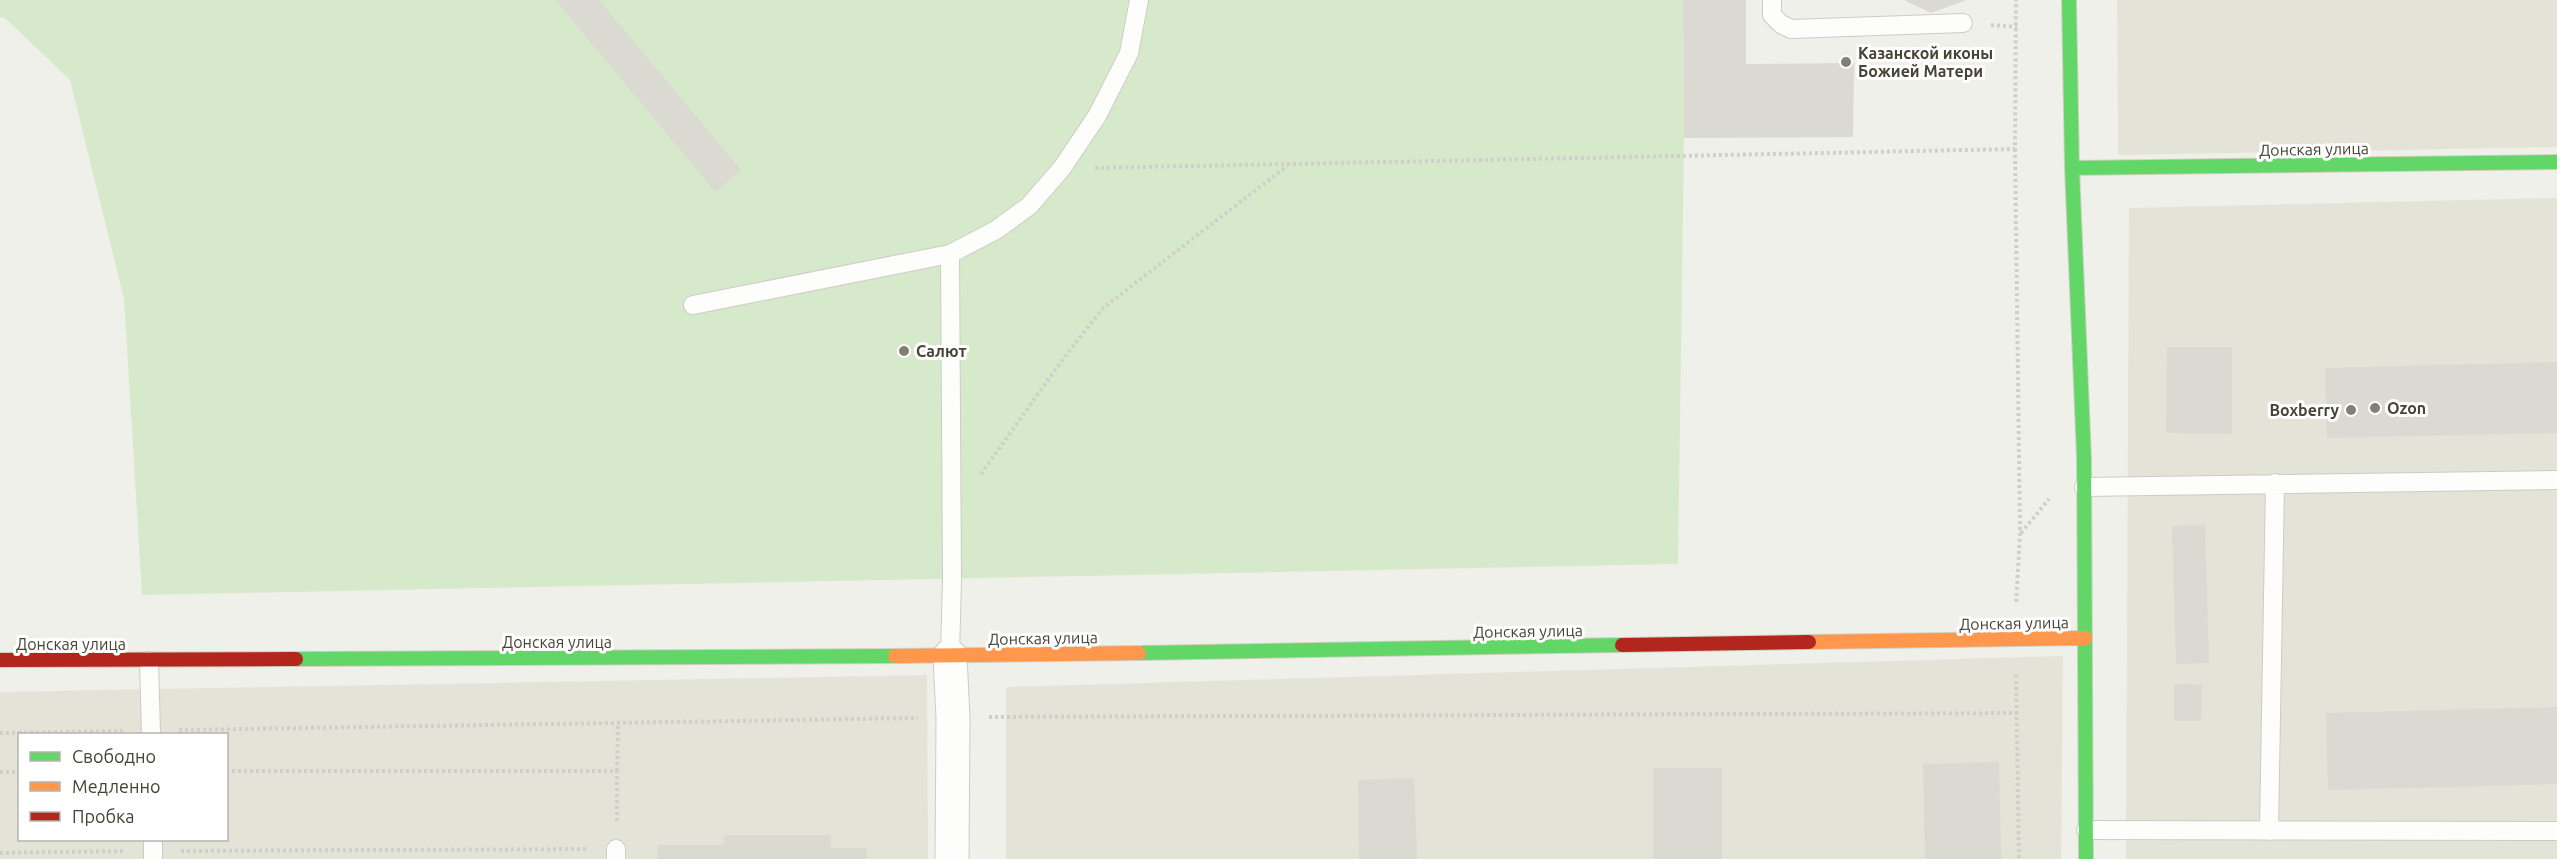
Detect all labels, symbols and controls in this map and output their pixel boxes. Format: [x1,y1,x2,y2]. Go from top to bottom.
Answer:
place label: Казанской иконы Божией Матери [1858,44,1993,80]
marker: Казанской иконы Божией Матери [1839,55,1853,69]
street label: Донская улица [2259,139,2369,159]
place label: Салют [916,342,967,360]
marker: Салют [897,344,911,358]
place label: Ozon [2387,399,2426,417]
place label: Boxberry [2269,401,2339,419]
marker: Ozon [2368,401,2382,415]
marker: Boxberry [2344,403,2358,417]
street label: Донская улица [1959,613,2069,633]
street label: Донская улица [1473,621,1583,641]
street label: Донская улица [988,628,1098,648]
street label: Донская улица [502,633,612,651]
street label: Донская улица [16,635,126,653]
legend [18,733,228,841]
text: Свободно [72,746,156,766]
text: Медленно [72,776,161,796]
text: Пробка [72,806,135,826]

